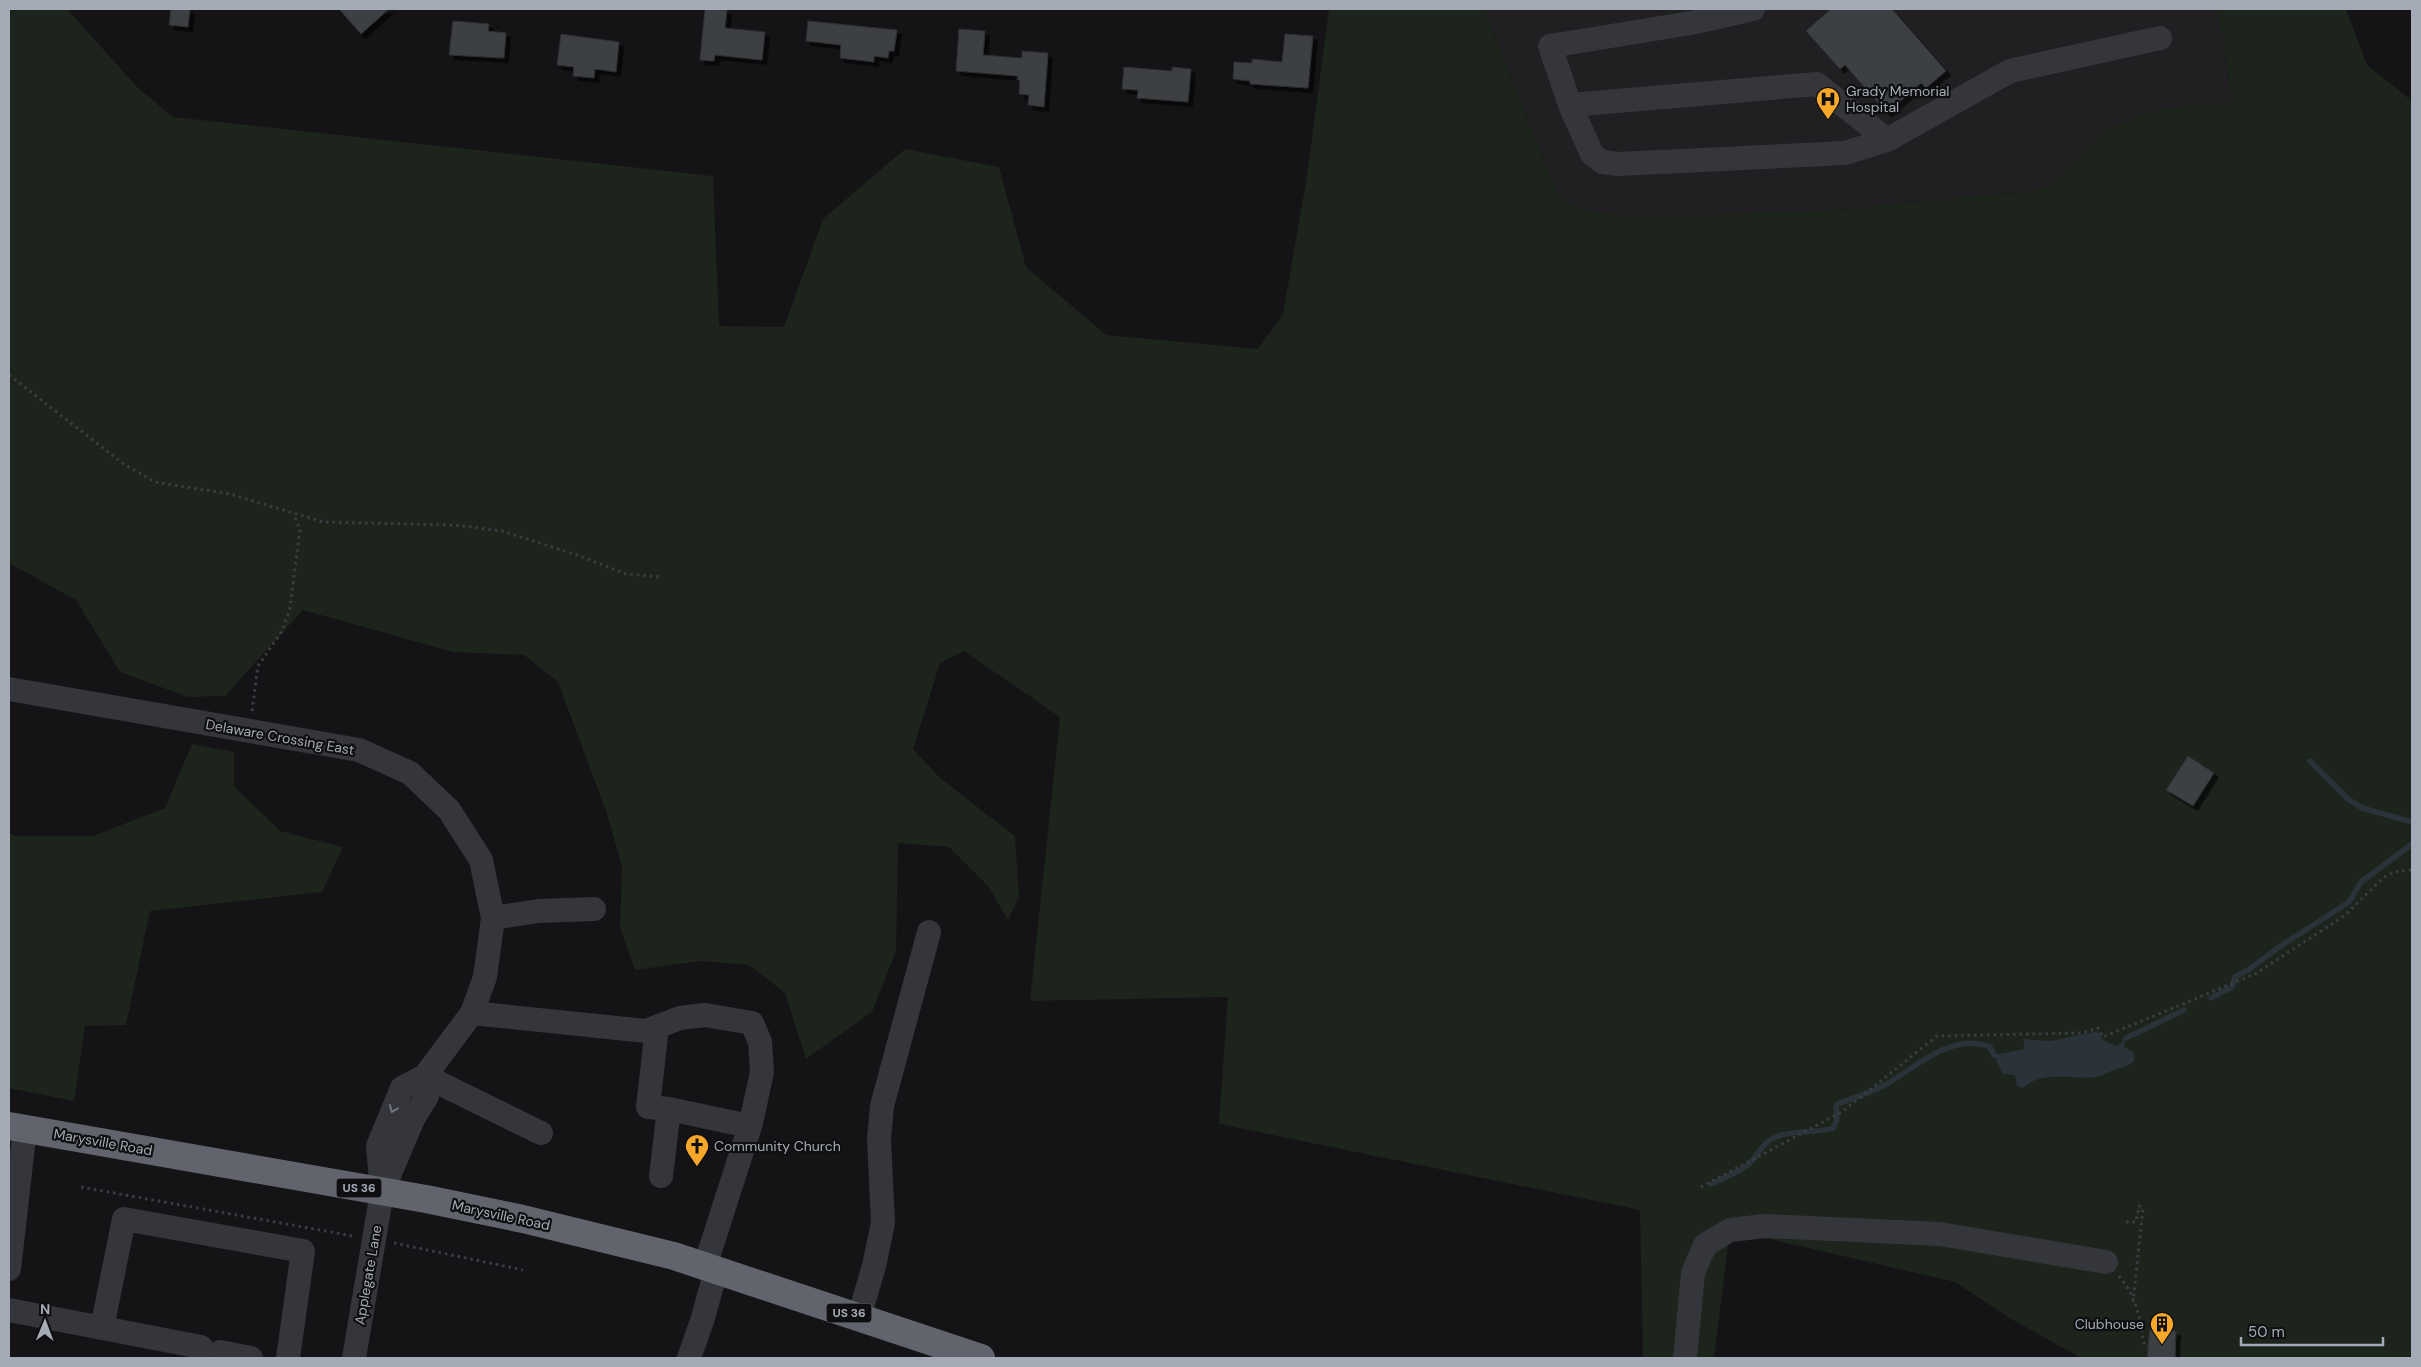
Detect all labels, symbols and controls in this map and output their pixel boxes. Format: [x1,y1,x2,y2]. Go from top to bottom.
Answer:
place label: Grady Memorial Hospital [1846,82,1949,116]
hospital icon: Grady Memorial Hospital [1815,86,1841,120]
street label: Delaware Crossing East [204,715,356,759]
one-way arrow [389,1104,400,1113]
street label: Marysville Road [52,1124,154,1160]
church icon: Community Church [684,1133,710,1167]
place label: Community Church [714,1137,841,1155]
road number: US 36 [336,1178,382,1198]
street label: Marysville Road [450,1196,552,1234]
street label: Applegate Lane [350,1224,386,1326]
north arrow [20,1297,70,1347]
text: N [40,1300,50,1318]
road number: US 36 [826,1304,872,1322]
building icon: Clubhouse [2149,1311,2175,1345]
scale bar [2241,1314,2384,1346]
place label: Clubhouse [2075,1315,2144,1333]
text: 50 m [2248,1322,2285,1342]

